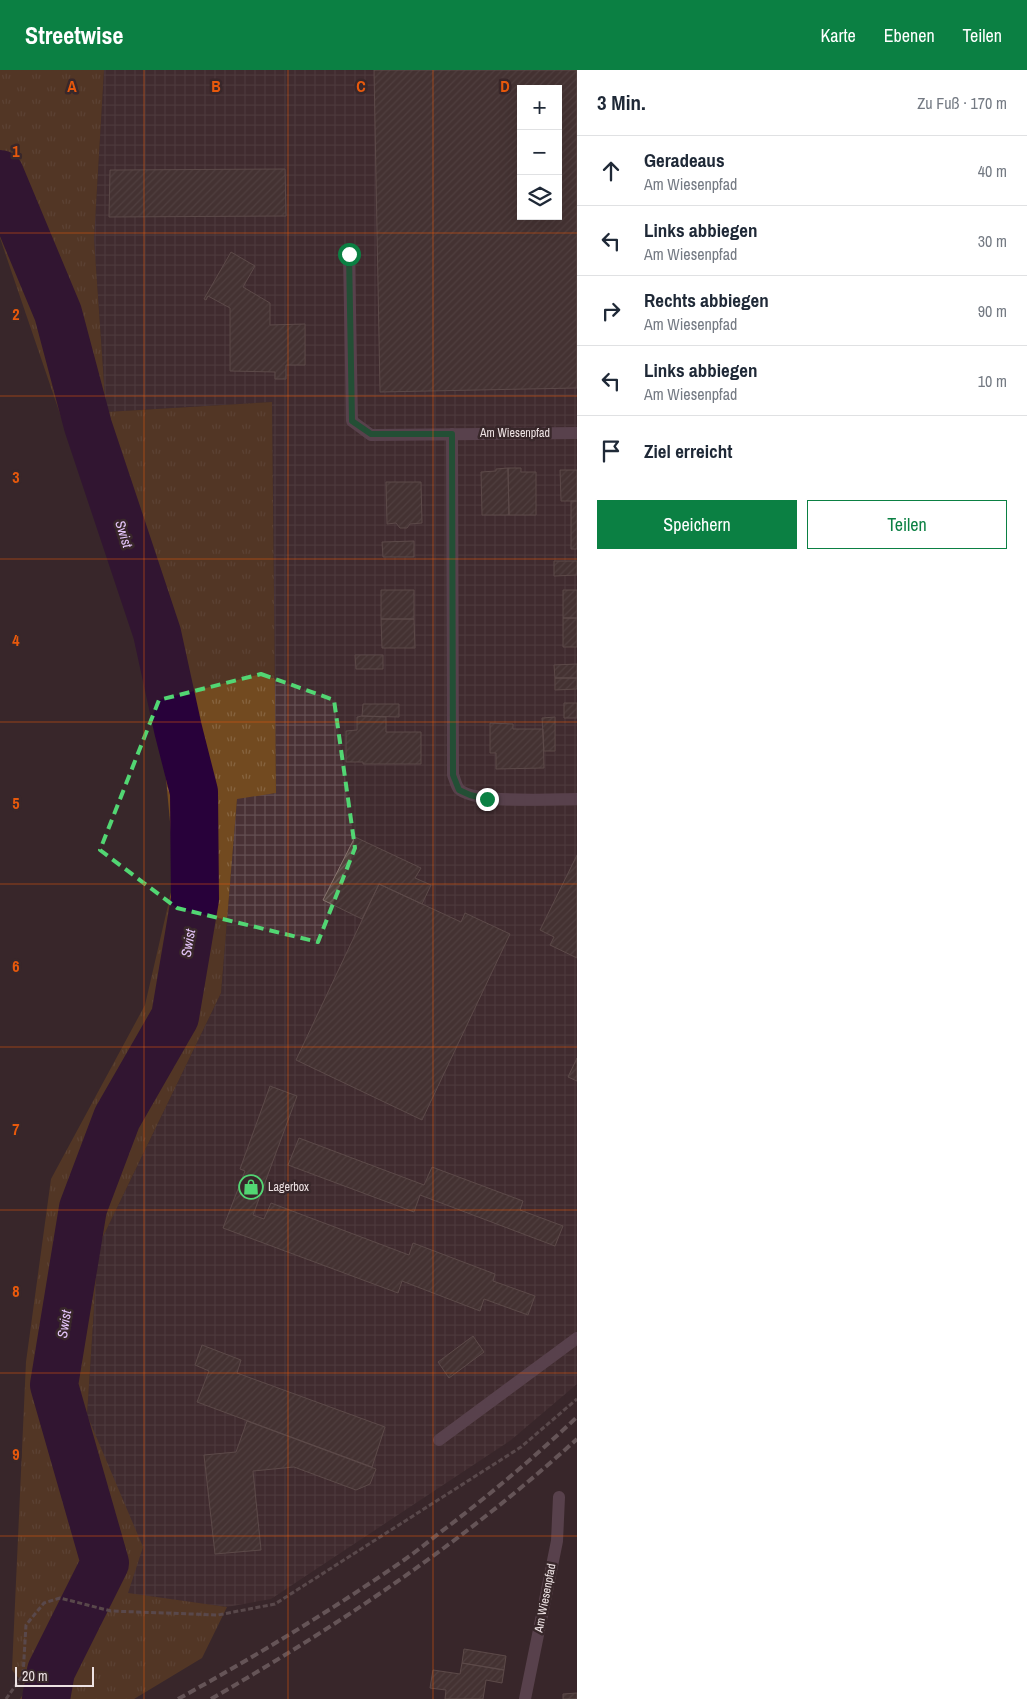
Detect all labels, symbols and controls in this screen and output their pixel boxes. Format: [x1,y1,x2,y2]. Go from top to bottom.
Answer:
text: Streetwise [25,19,123,51]
text: Karte [820,23,856,48]
text: Ebenen [884,23,935,48]
text: Teilen [963,23,1002,48]
text: A [67,75,77,97]
text: B [211,75,221,97]
text: C [356,75,366,97]
text: D [500,75,510,97]
map controls [517,85,562,220]
button: + [517,85,562,130]
text: 3 Min. [597,88,646,117]
text: Zu Fuß · 170 m [917,92,1007,114]
button: − [517,130,562,175]
text: 1 [12,140,20,162]
text: Geradeaus [644,147,725,173]
icon: ahead [597,157,625,185]
text: 40 m [978,160,1007,182]
text: Am Wiesenpfad [644,173,737,195]
button: layers [517,175,562,220]
text: Links abbiegen [644,217,757,243]
icon: left [597,227,625,255]
text: 30 m [978,230,1007,252]
route start [338,243,361,266]
text: Am Wiesenpfad [644,243,737,265]
text: Rechts abbiegen [644,287,769,313]
icon: right [597,297,625,325]
text: 90 m [978,300,1007,322]
text: 2 [12,303,20,325]
text: Am Wiesenpfad [644,313,737,335]
text: Links abbiegen [644,357,757,383]
icon: left [597,367,625,395]
text: 10 m [978,370,1007,392]
text: Am Wiesenpfad [644,383,737,405]
street label: Am Wiesenpfad [479,425,550,441]
icon: arrive [597,437,625,465]
text: Ziel erreicht [644,438,732,464]
text: 3 [12,466,20,488]
button: Speichern [597,500,797,549]
button: Teilen [807,500,1007,549]
water label: Swist [111,518,137,551]
text: 4 [12,629,20,651]
route end [476,788,499,811]
text: 5 [12,792,20,814]
water label: Swist [177,927,199,958]
text: 6 [12,955,20,977]
text: 7 [12,1118,20,1140]
shop icon: Lagerbox [238,1174,264,1200]
place label: Lagerbox [268,1179,309,1195]
text: 8 [12,1280,20,1302]
water label: Swist [53,1308,75,1339]
text: 9 [12,1443,20,1465]
street label: Am Wiesenpfad [530,1562,560,1635]
scale bar [15,1664,94,1687]
text: 20 m [22,1667,48,1685]

